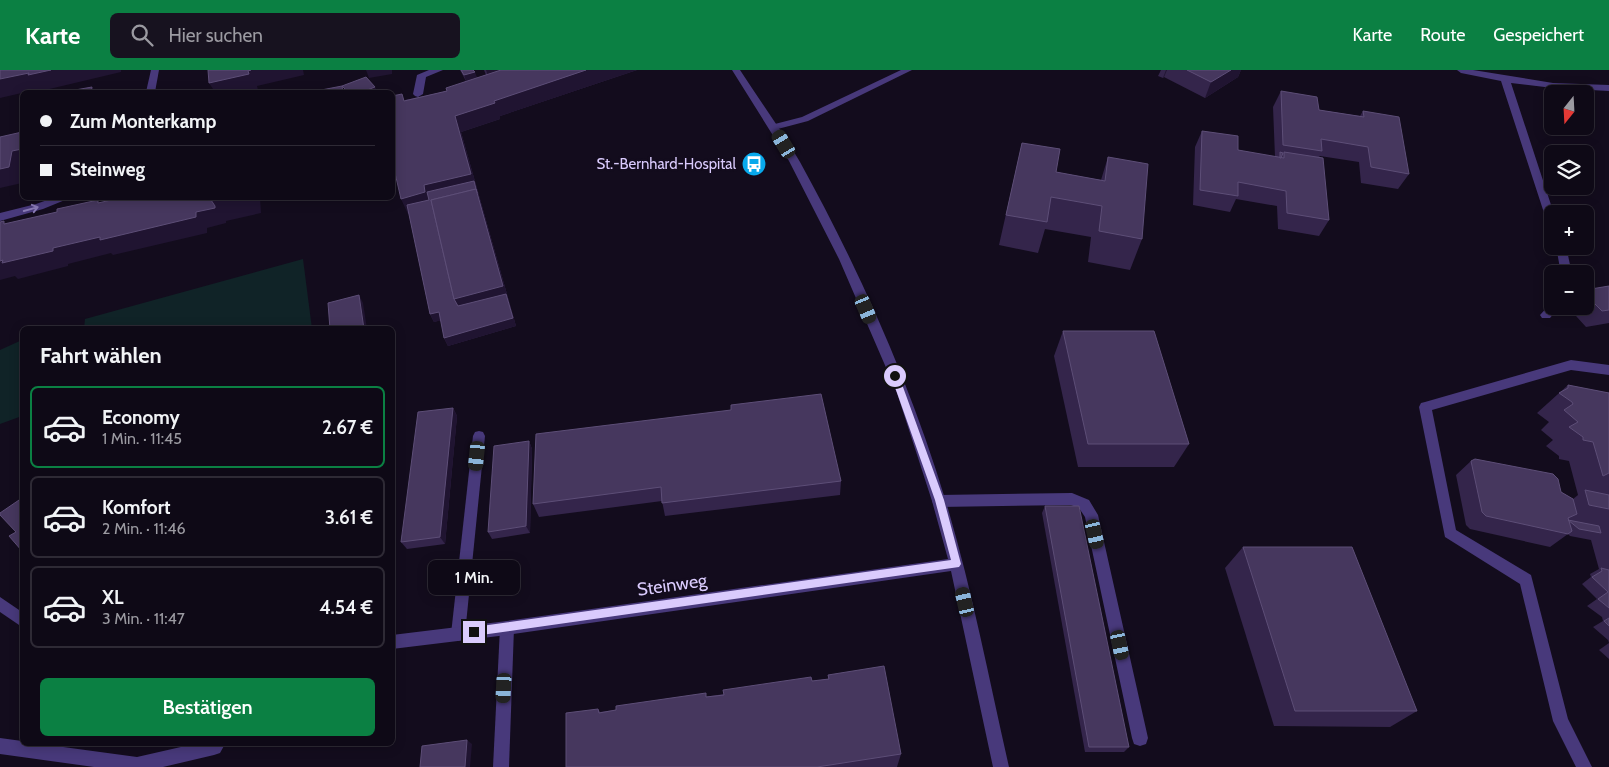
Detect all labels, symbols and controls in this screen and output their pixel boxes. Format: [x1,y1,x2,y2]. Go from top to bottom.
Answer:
search box [110,13,460,58]
text: Karte [25,21,80,50]
icon: search [128,21,156,49]
text: Hier suchen [168,24,263,47]
text: Karte [1353,24,1392,46]
text: Route [1420,24,1465,46]
text: Gespeichert [1493,24,1584,46]
north arrow [1544,85,1594,135]
map controls [1544,85,1594,315]
text: Zum Monterkamp [70,110,216,133]
car [769,127,798,161]
button: layers [1544,145,1594,195]
bus stop icon: St.-Bernhard-Hospital [741,151,767,177]
place label: St.-Bernhard-Hospital [596,155,736,173]
text: Steinweg [70,158,145,181]
one-way arrow [23,203,39,213]
button: + [1544,205,1594,255]
button: − [1544,265,1594,315]
car [853,292,878,326]
text: Fahrt wählen [40,342,162,369]
route start [884,365,906,387]
icon: car [42,405,87,450]
text: Economy [102,406,180,429]
text: 2.67 € [322,416,373,439]
text: 1 Min. · 11:45 [102,429,182,448]
car [467,440,486,472]
icon: car [42,495,87,540]
text: Komfort [102,496,171,519]
text: 3.61 € [325,506,373,529]
car [1084,518,1105,550]
text: 2 Min. · 11:46 [102,519,186,538]
callout: 1 Min. [428,560,520,594]
text: 1 Min. [455,568,493,587]
street label: Steinweg [636,569,709,601]
icon: car [42,585,87,630]
text: XL [102,586,123,609]
car [954,586,975,618]
text: 4.54 € [319,596,373,619]
text: 3 Min. · 11:47 [102,609,185,628]
route end [463,621,485,643]
car [1109,629,1130,661]
car [495,673,512,703]
button: Bestätigen [40,678,375,736]

